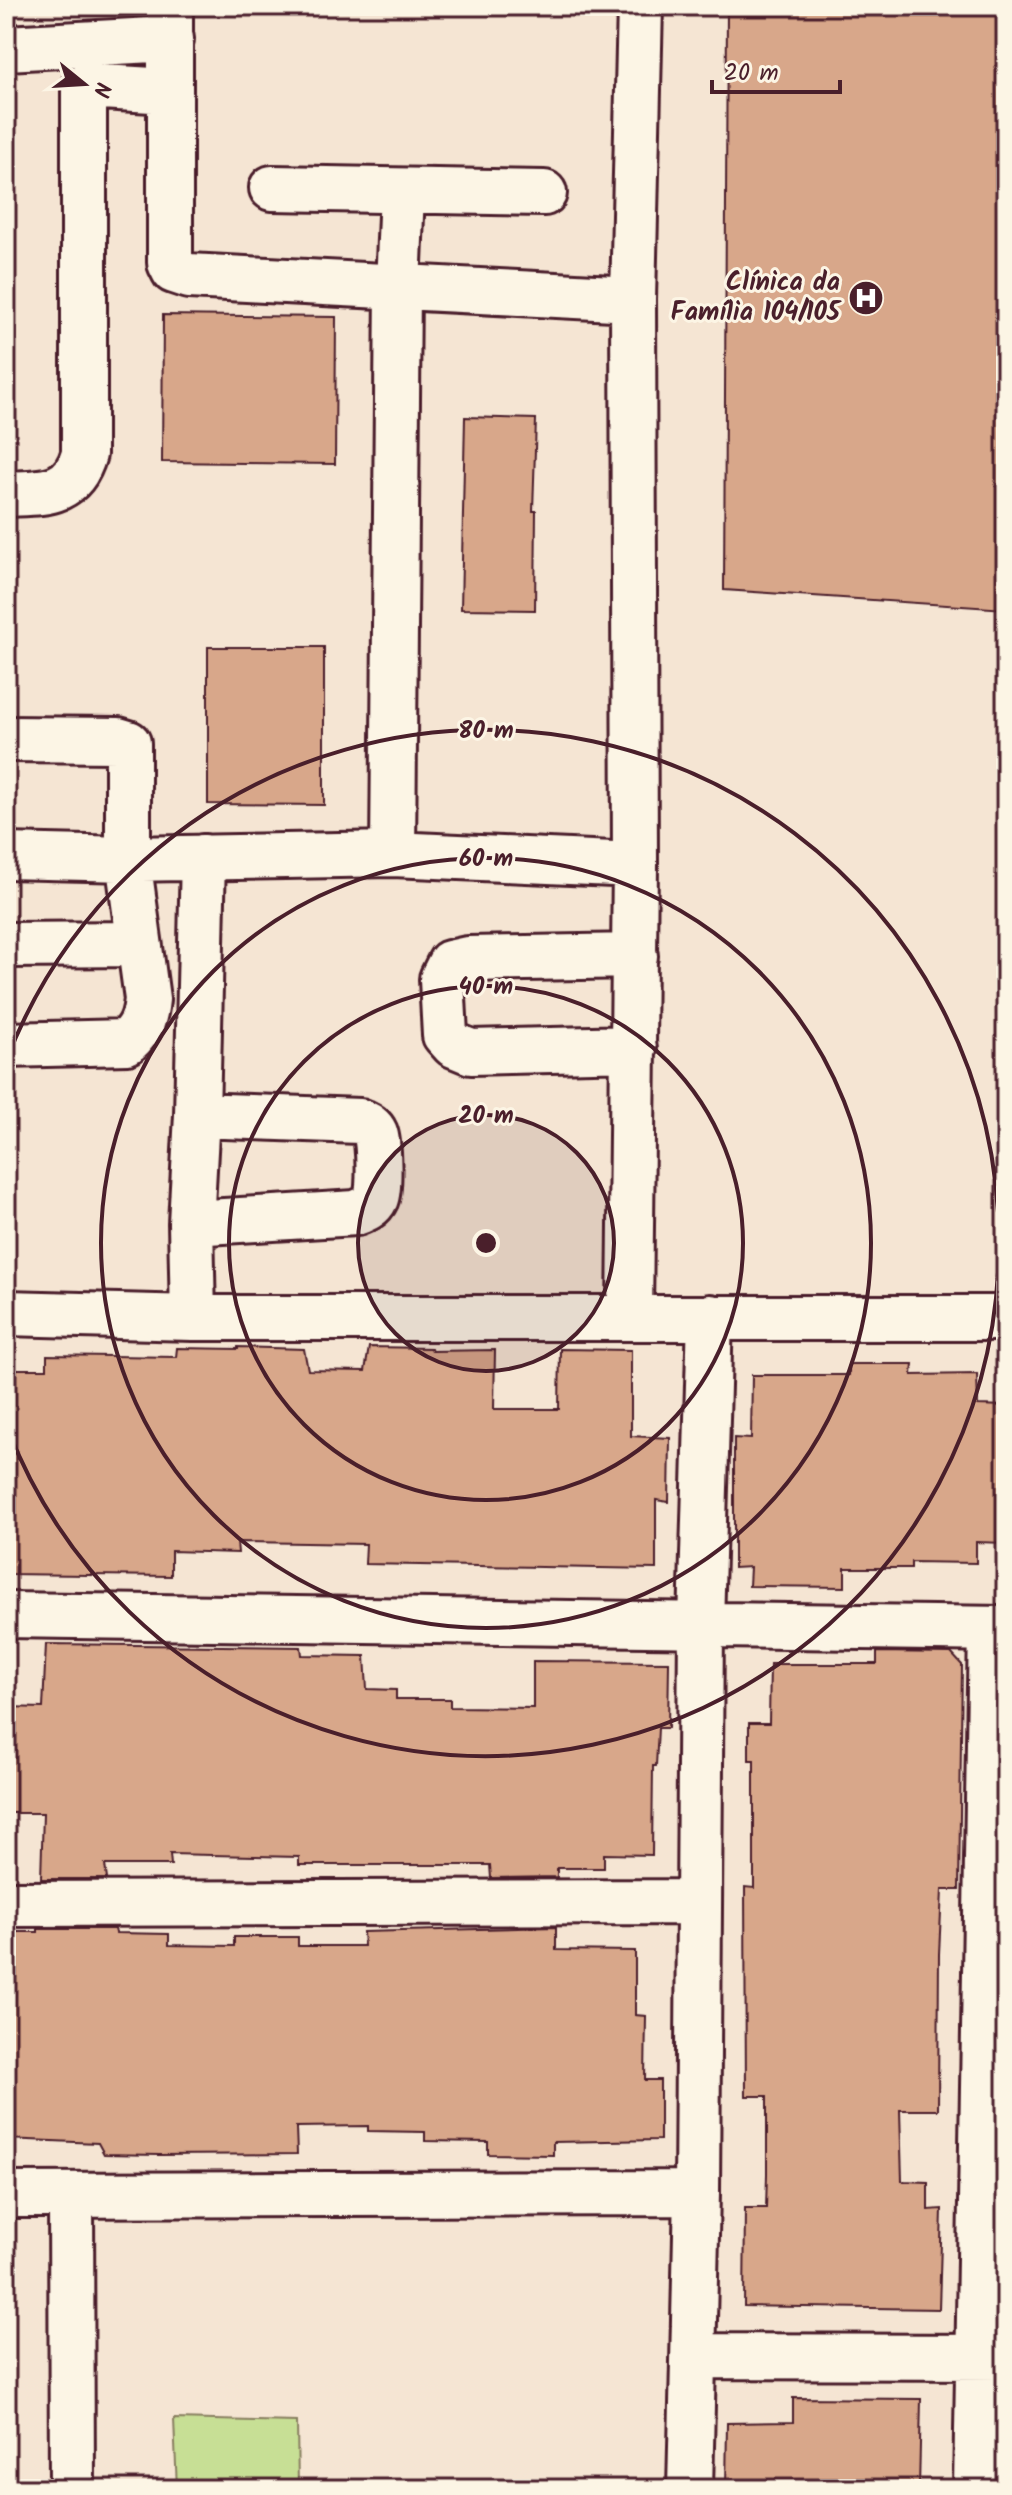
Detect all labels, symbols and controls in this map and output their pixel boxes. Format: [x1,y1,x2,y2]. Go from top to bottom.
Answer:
north arrow [44,44,124,124]
scale bar [712,44,840,94]
text: 20 m [724,54,779,93]
text: N [82,77,119,102]
place label: Clínica da Família 104/105 [671,262,842,334]
hospital icon: Clínica da Família 104/105 [847,279,885,317]
text: 80 m [458,712,514,751]
text: 60 m [459,840,513,879]
text: 40 m [459,968,513,1007]
text: 20 m [458,1097,514,1136]
centre of rings [472,1229,500,1257]

